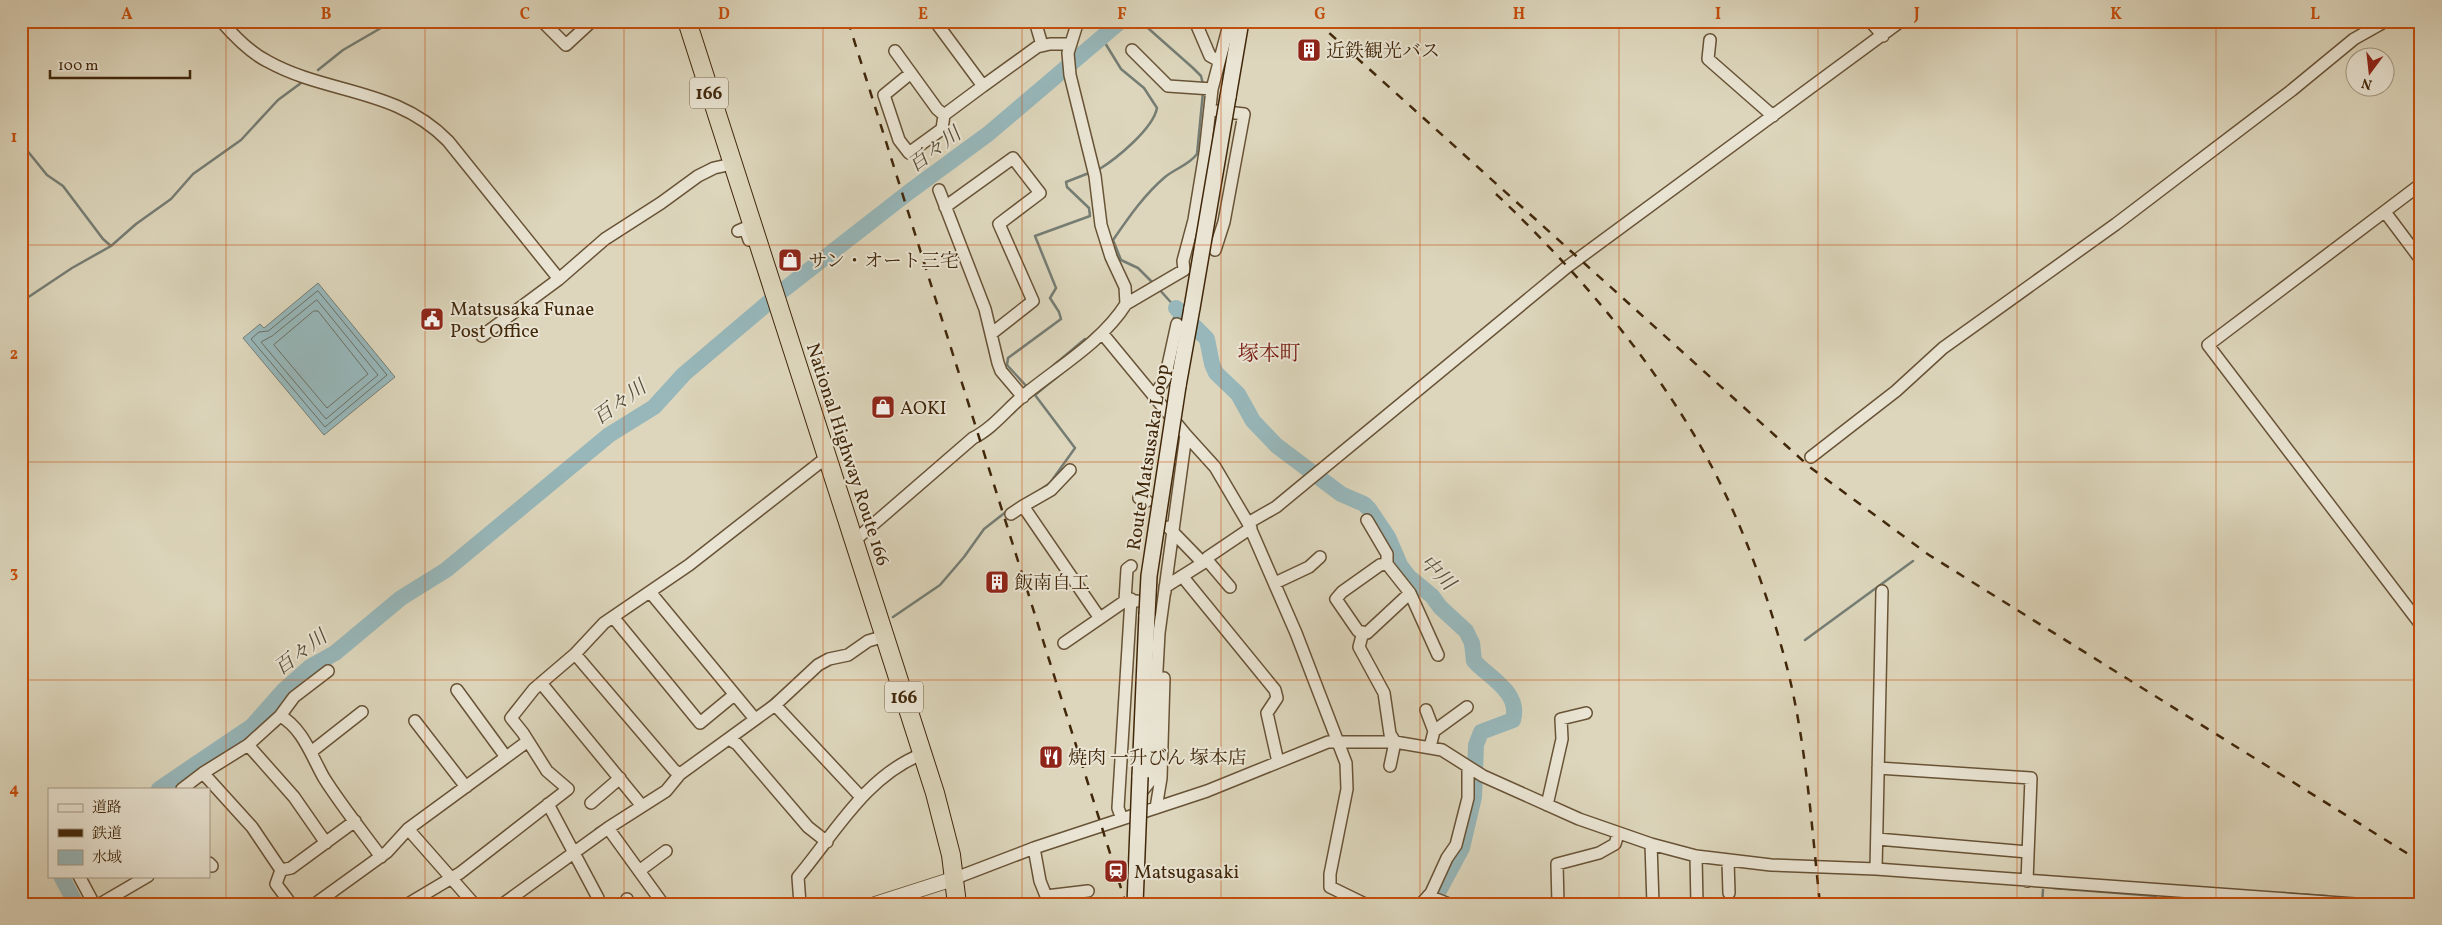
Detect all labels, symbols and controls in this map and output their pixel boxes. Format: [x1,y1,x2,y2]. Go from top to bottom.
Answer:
text: A [121,4,133,26]
text: B [321,4,332,26]
text: C [520,4,530,26]
text: D [718,4,730,26]
text: E [918,4,928,26]
text: F [1117,4,1127,26]
text: G [1314,4,1326,26]
text: H [1513,4,1525,26]
text: I [1715,4,1721,26]
text: J [1913,4,1920,26]
text: K [2110,4,2122,26]
text: L [2310,4,2320,26]
building icon: 近鉄観光バス [1296,37,1322,63]
place label: 近鉄観光バス [1326,39,1440,65]
scale bar [50,48,190,80]
north arrow [2344,48,2394,98]
text: 100 m [58,56,98,77]
text: N [2360,73,2374,94]
road number: 166 [690,78,728,109]
water label: 百々川 [903,120,969,180]
text: 1 [11,127,17,149]
shop icon: サン・オート三宅 [777,247,803,273]
place label: サン・オート三宅 [808,249,959,275]
place label: Matsusaka Funae Post Office [450,297,594,345]
public building icon: Matsusaka Funae Post Office [419,306,445,332]
street label: National Highway Route 166 [799,340,895,569]
district label: 塚本町 [1238,340,1301,369]
text: 2 [10,344,18,366]
street label: Route Matsusaka Loop [1121,362,1177,552]
water label: 百々川 [588,373,654,433]
shop icon: AOKI [870,394,896,420]
place label: AOKI [900,396,947,422]
water label: 中川 [1413,549,1462,599]
text: 3 [10,562,18,584]
building icon: 飯南自工 [984,569,1010,595]
place label: 飯南自工 [1014,571,1090,597]
water label: 百々川 [269,623,335,683]
road number: 166 [885,682,923,712]
restaurant icon: 焼肉 一升びん 塚本店 [1038,744,1064,770]
place label: 焼肉 一升びん 塚本店 [1068,746,1247,772]
text: 4 [9,779,19,801]
legend [48,788,210,878]
text: 道路 [92,798,122,819]
text: 鉄道 [92,824,122,845]
text: 水域 [92,848,122,869]
station icon: Matsugasaki [1103,858,1129,884]
place label: Matsugasaki [1134,860,1240,886]

